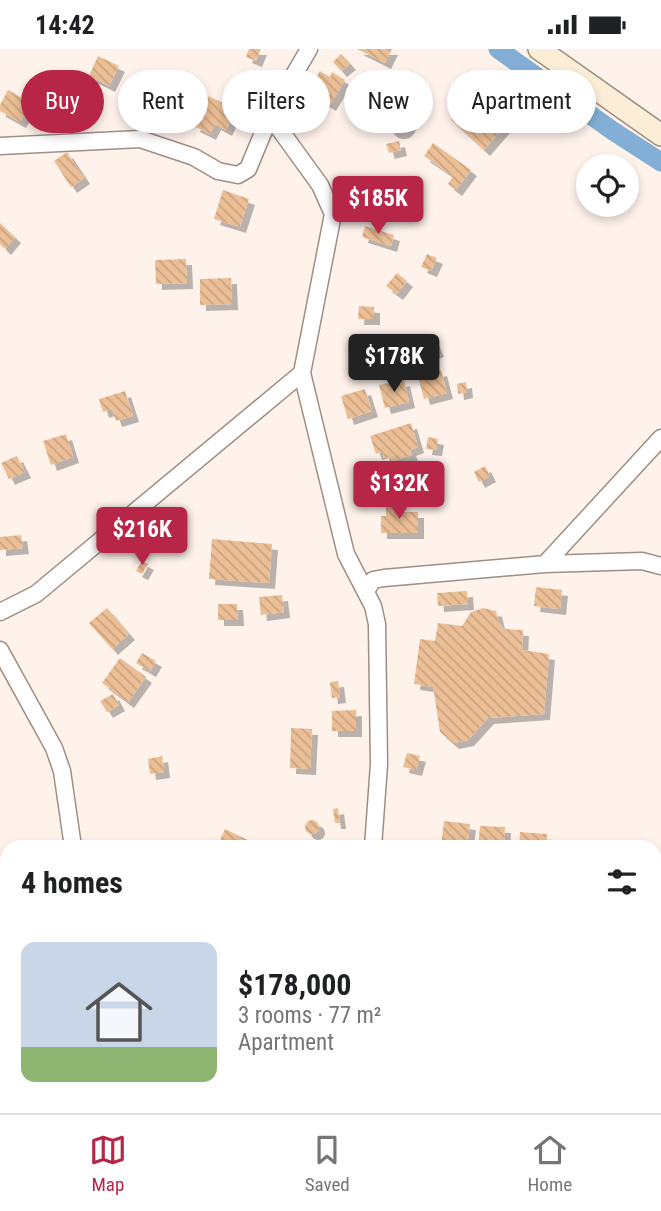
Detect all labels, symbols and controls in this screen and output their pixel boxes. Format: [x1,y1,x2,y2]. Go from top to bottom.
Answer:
text: 14:42 [35,10,95,40]
chip: Buy [21,70,104,133]
chip: Rent [118,70,208,133]
chip: Filters [222,70,330,133]
chip: New [344,70,433,133]
chip: Apartment [447,70,596,133]
map controls [576,154,639,217]
button: locate [576,154,639,217]
pin: $185K [329,177,427,236]
text: $185K [348,185,408,212]
pin: $178K [345,335,443,394]
text: $178K [364,343,424,370]
pin: $132K [350,461,448,521]
text: $132K [369,470,429,497]
pin: $216K [93,507,191,567]
text: $216K [112,516,172,543]
icon: filters [603,863,641,901]
text: 4 homes [21,865,123,900]
text: $178,000 [238,967,351,1002]
icon: home [77,970,161,1054]
text: 3 rooms · 77 m² [238,1002,381,1029]
text: Apartment [238,1029,334,1056]
tab: Map [89,1131,127,1196]
tab: Saved [305,1131,350,1196]
tab: Home [528,1131,572,1196]

